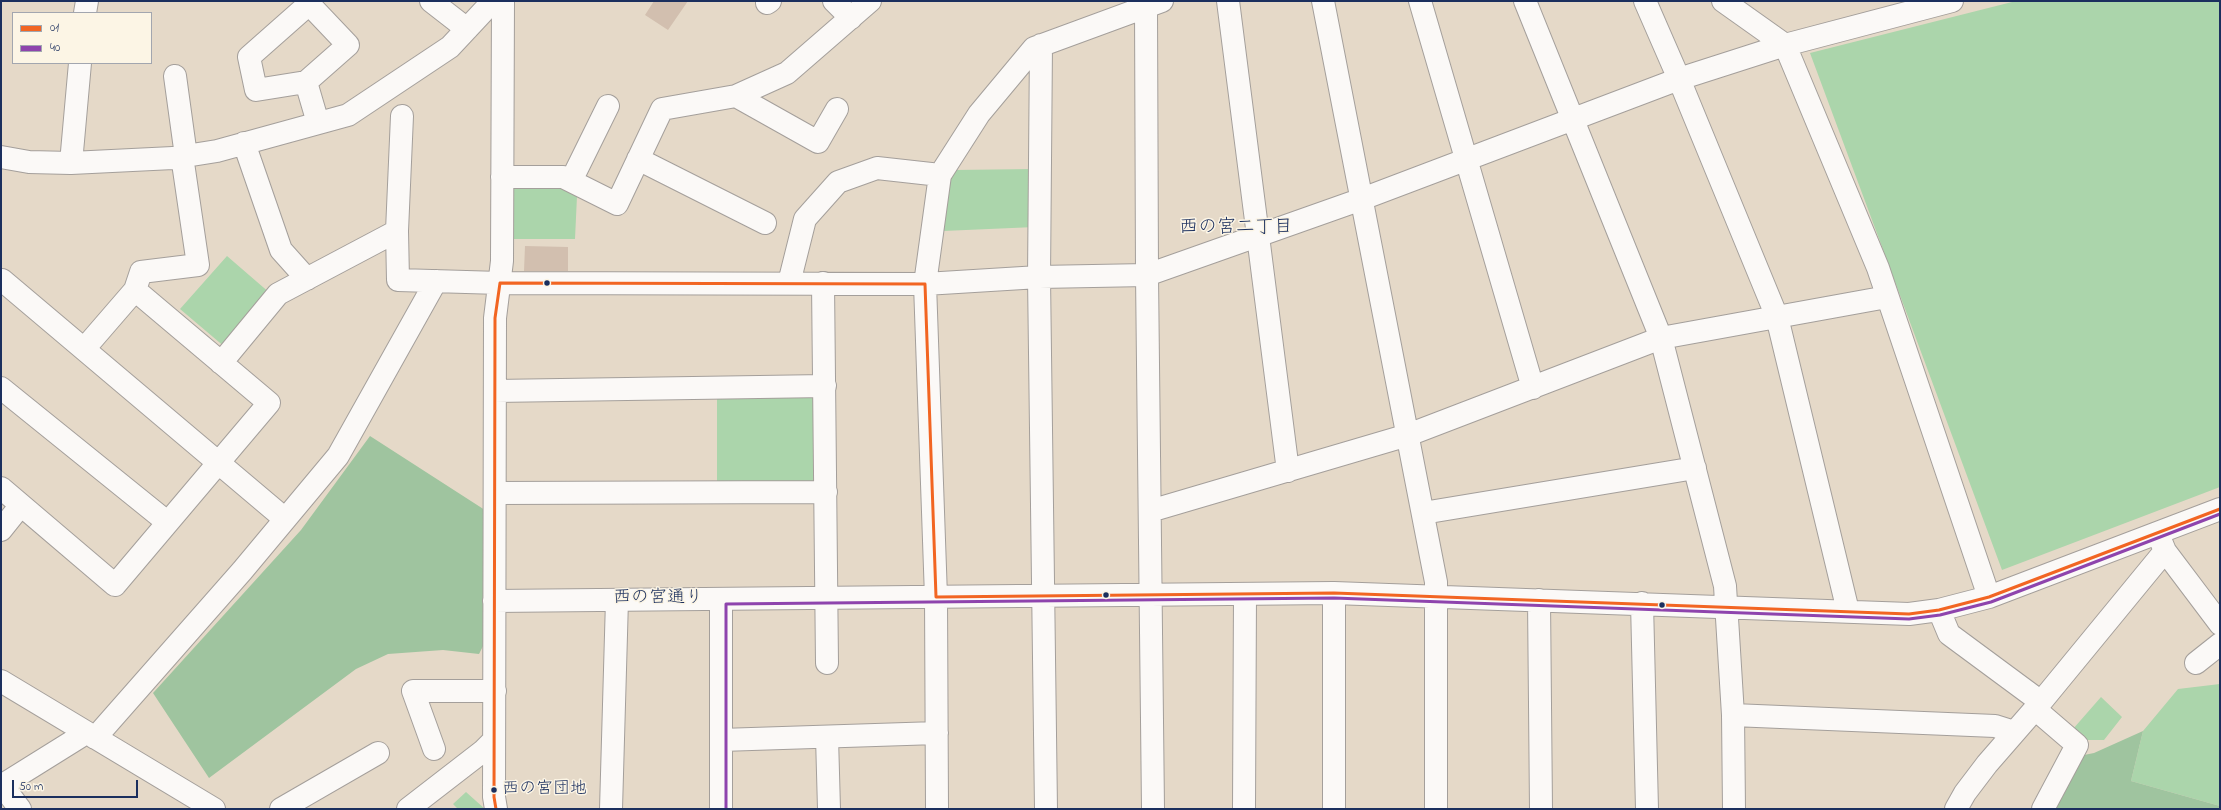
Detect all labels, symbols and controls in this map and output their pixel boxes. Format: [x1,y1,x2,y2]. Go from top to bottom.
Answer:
legend [12,12,152,64]
text: 01 [50,19,59,37]
text: 40 [50,39,60,57]
district label: 西の宮二丁目 [1179,218,1293,240]
unlabelled marker [542,278,552,288]
street label: 西の宮通り [613,588,703,610]
unlabelled marker [1101,590,1111,600]
unlabelled marker [1657,600,1667,610]
scale bar [14,772,140,798]
text: 50 m [19,778,43,796]
place label: 西の宮団地 [502,780,587,800]
marker: 西の宮団地 [489,785,499,795]

